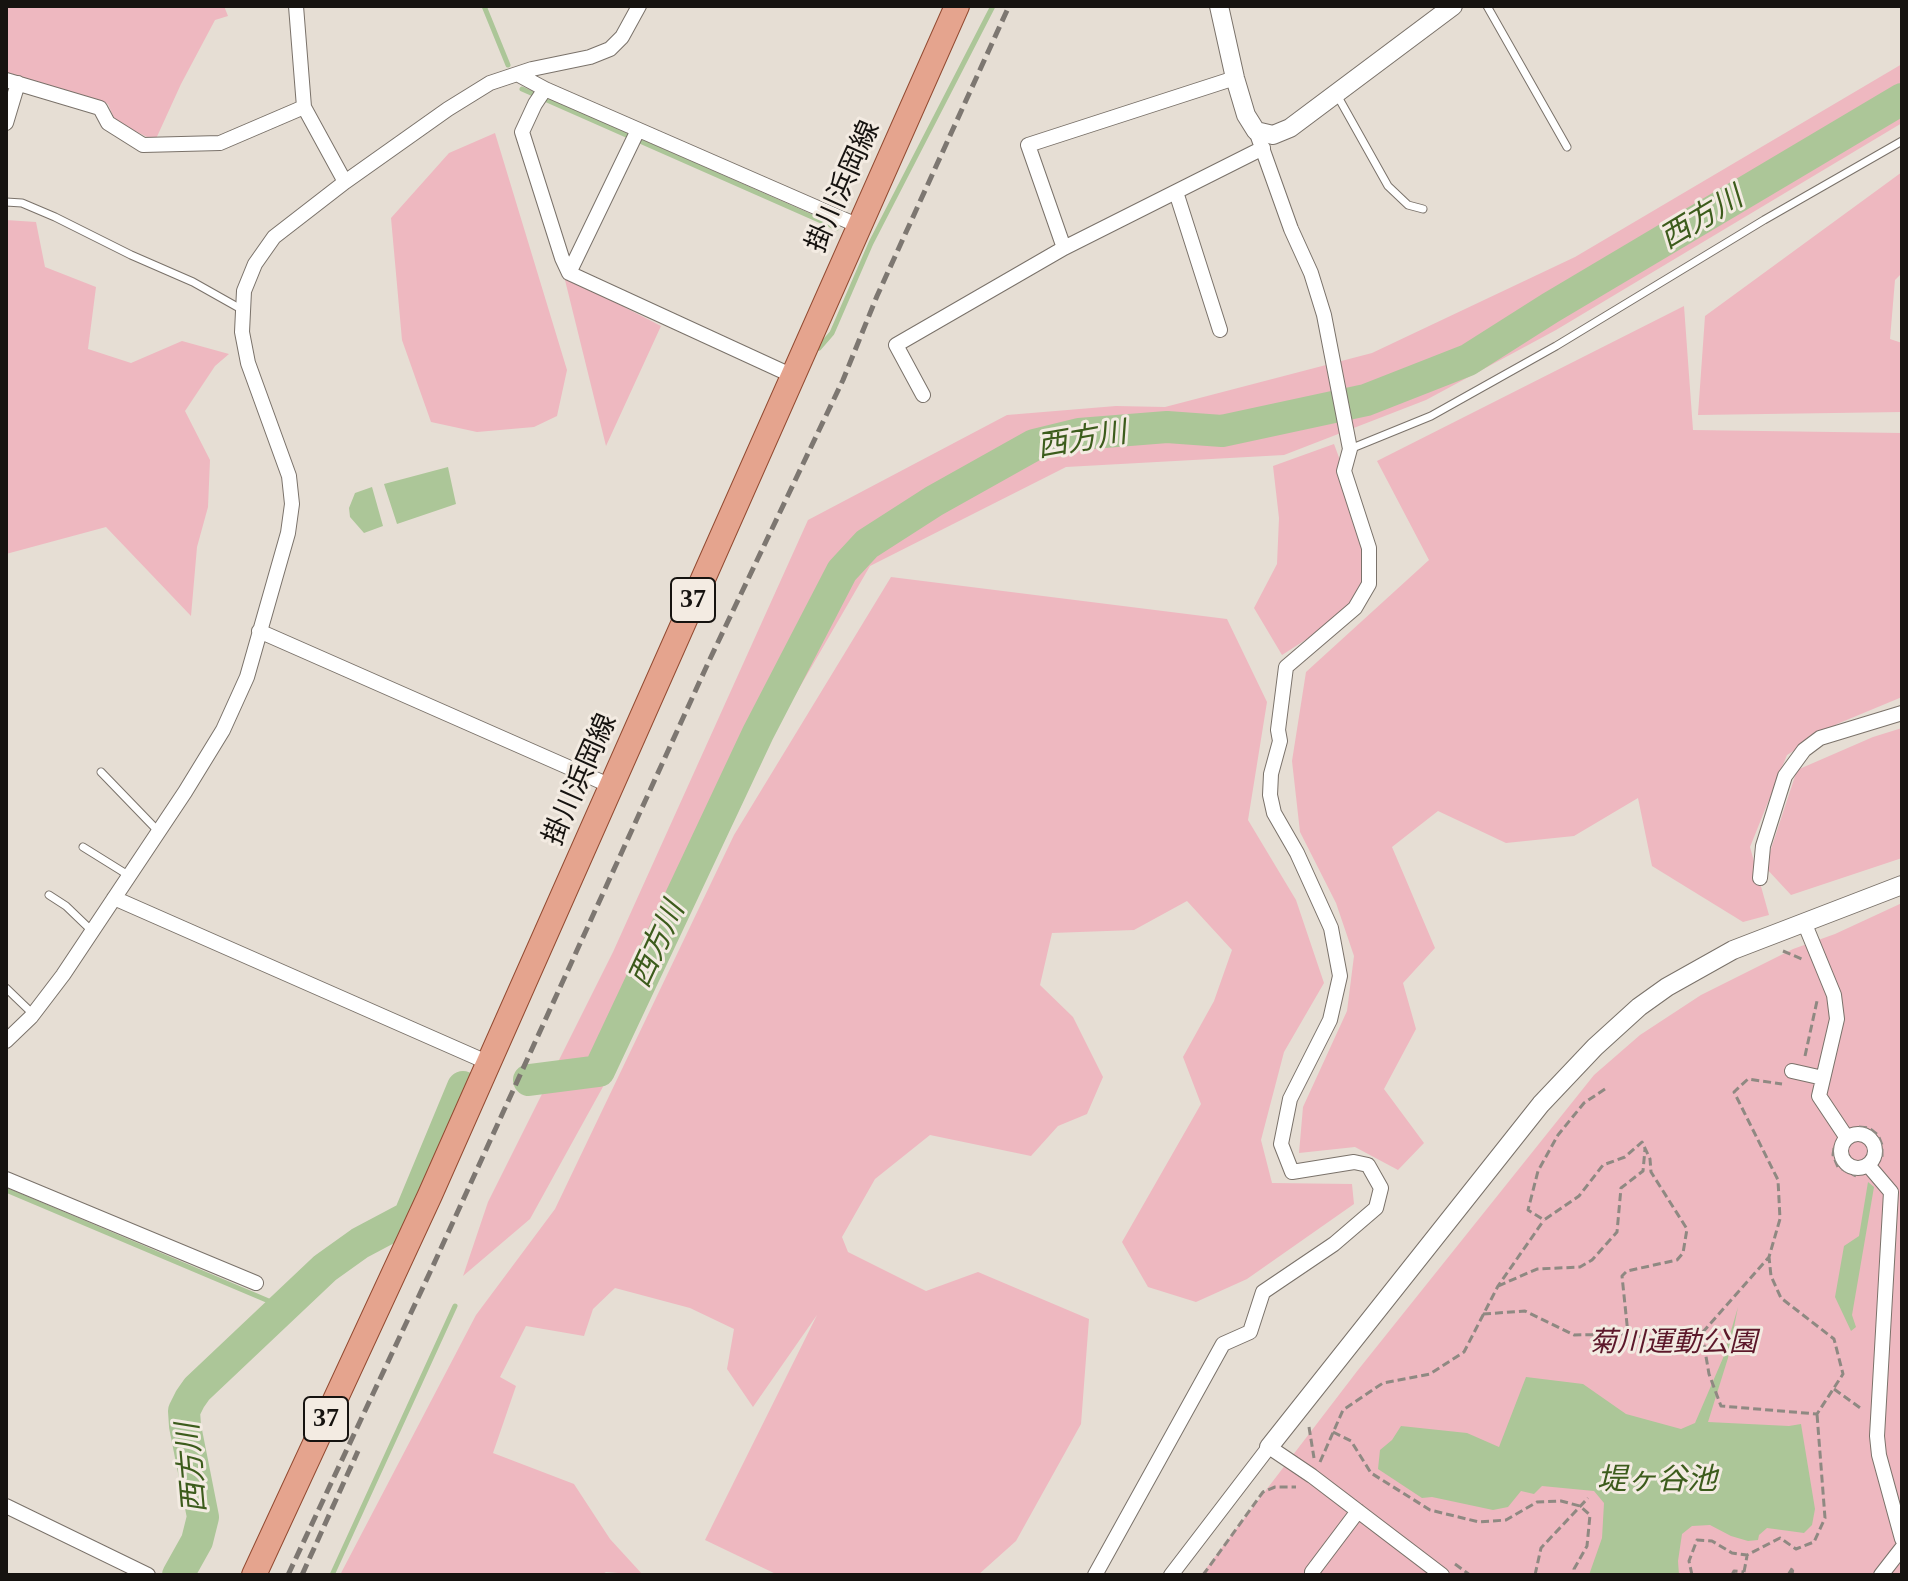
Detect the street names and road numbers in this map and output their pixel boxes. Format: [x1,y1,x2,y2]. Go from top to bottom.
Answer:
street label: 掛川浜岡線 [800,116,888,258]
road number: 37 [671,578,715,622]
street label: 掛川浜岡線 [537,709,625,851]
road number: 37 [304,1397,348,1441]

